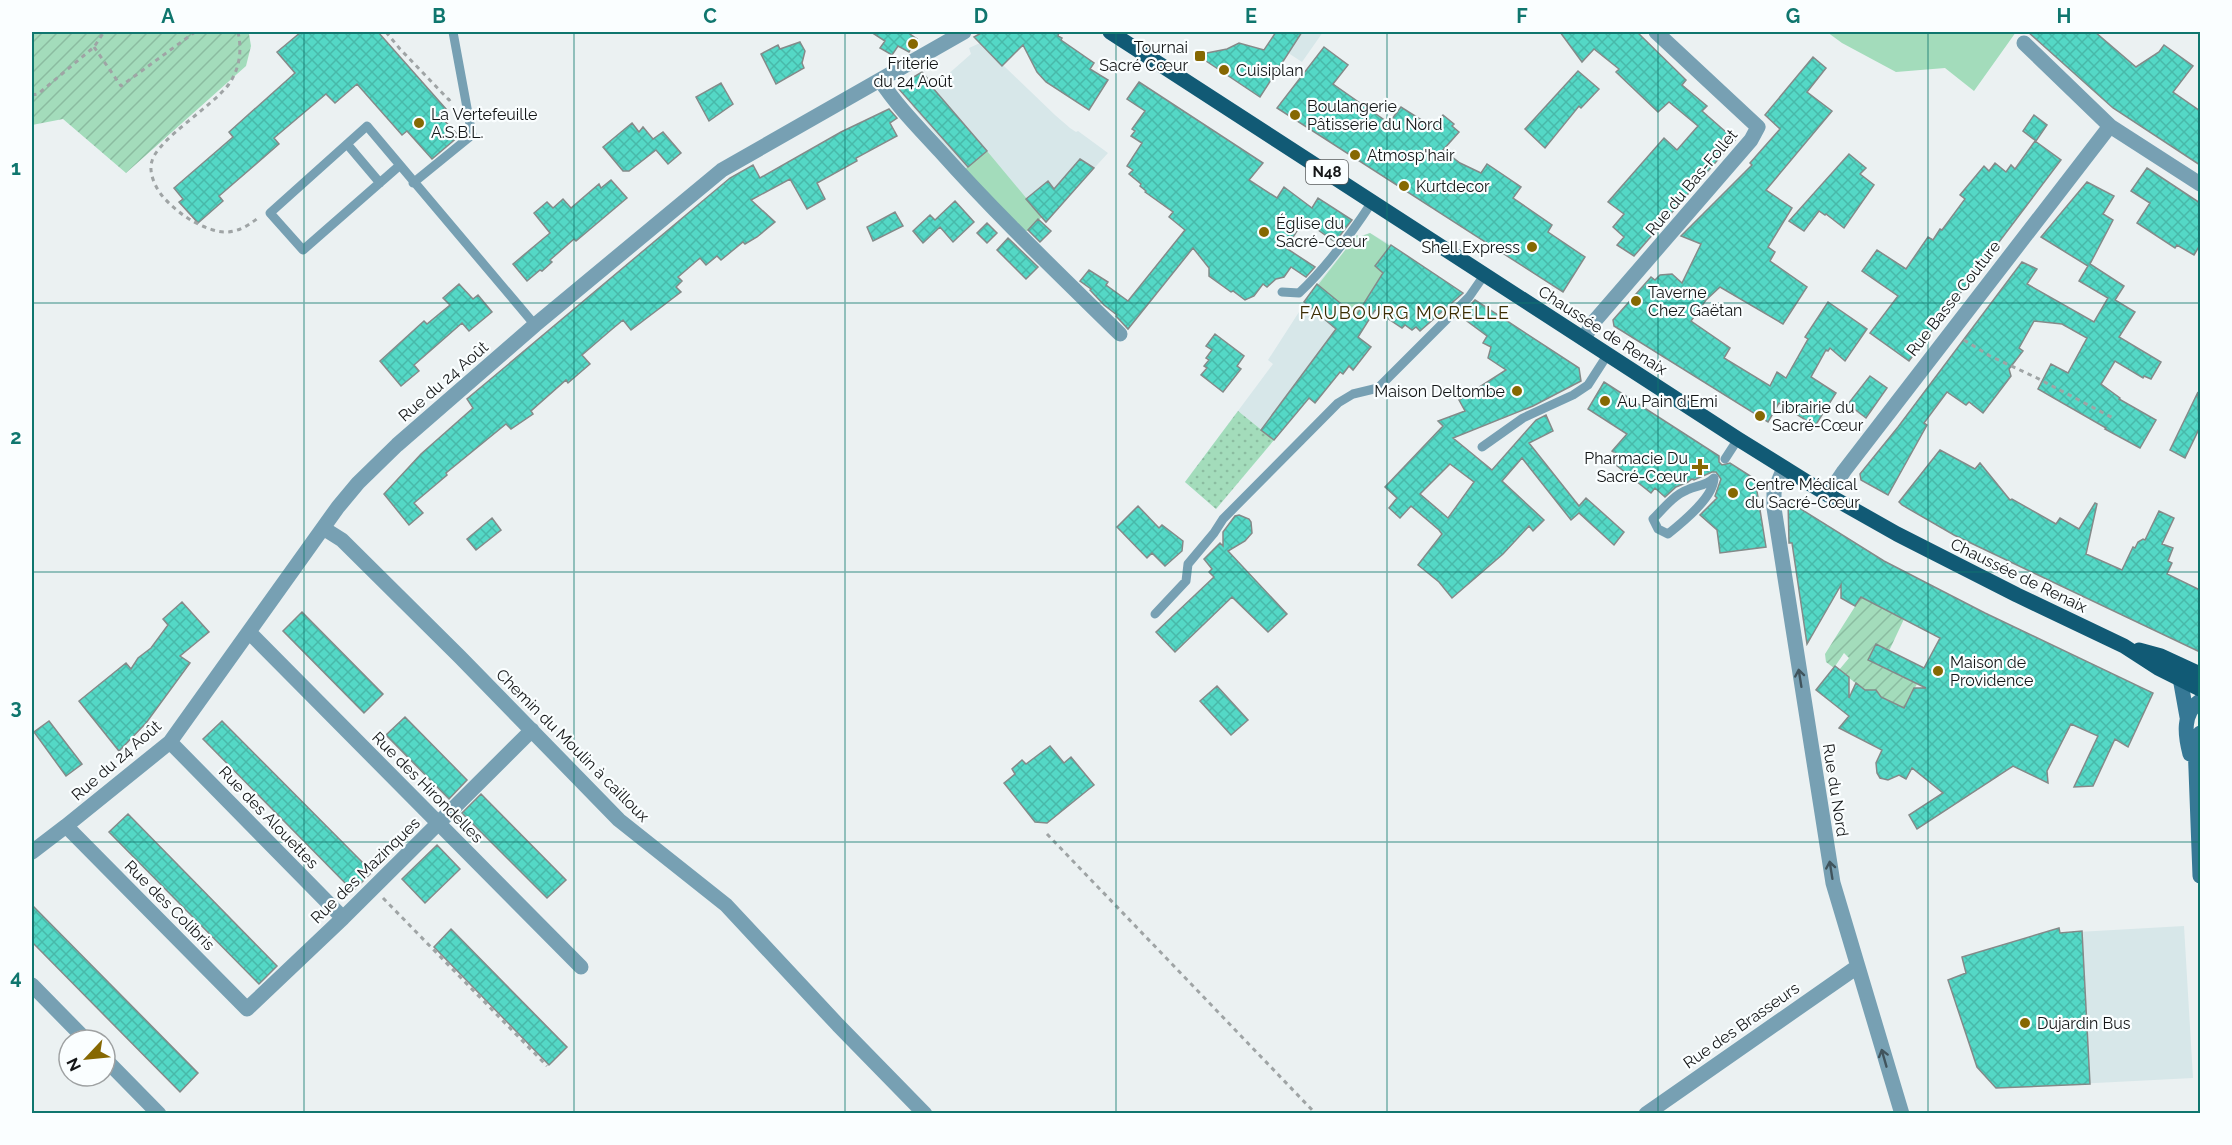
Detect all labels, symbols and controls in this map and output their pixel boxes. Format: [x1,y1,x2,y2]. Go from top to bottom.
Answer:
text: A [161,4,175,28]
text: B [432,4,446,28]
text: C [703,4,717,28]
text: D [974,4,988,28]
text: E [1245,4,1257,28]
text: F [1516,4,1528,28]
text: G [1786,4,1800,28]
text: H [2057,4,2071,28]
marker: Friterie du 24 Août [906,37,920,51]
place label: Tournai Sacré Cœur [1099,38,1188,75]
marker: Tournai Sacré Cœur [1193,49,1207,63]
place label: Friterie du 24 Août [873,54,953,91]
place label: Cuisiplan [1236,61,1303,80]
marker: Cuisiplan [1217,63,1231,77]
place label: Boulangerie Pâtisserie du Nord [1307,97,1442,134]
place label: La Vertefeuille A.S.B.L. [431,105,537,142]
marker: Boulangerie Pâtisserie du Nord [1288,108,1302,122]
marker: La Vertefeuille A.S.B.L. [412,116,426,130]
street label: Rue du Bas-Follet [1642,125,1742,239]
place label: Atmosp'hair [1367,146,1455,165]
marker: Atmosp'hair [1348,148,1362,162]
text: 1 [11,156,21,180]
road number: N48 [1306,160,1348,184]
place label: Kurtdecor [1416,177,1490,196]
marker: Kurtdecor [1397,179,1411,193]
place label: Église du Sacré-Cœur [1276,213,1368,251]
marker: Église du Sacré-Cœur [1257,225,1271,239]
street label: Rue Basse Couture [1902,237,2004,360]
place label: Shell Express [1421,238,1520,257]
marker: Shell Express [1525,240,1539,254]
street label: Chaussée de Renaix [1535,282,1671,379]
place label: Taverne Chez Gaëtan [1648,283,1742,320]
marker: Taverne Chez Gaëtan [1629,294,1643,308]
district label: FAUBOURG MORELLE [1299,302,1511,323]
street label: Rue du 24 Août [395,337,492,425]
place label: Maison Deltombe [1374,382,1505,401]
marker: Maison Deltombe [1510,384,1524,398]
place label: Au Pain d'Emi [1617,392,1718,411]
marker: Au Pain d'Emi [1598,394,1612,408]
place label: Librairie du Sacré-Cœur [1772,398,1864,435]
marker: Librairie du Sacré-Cœur [1753,409,1767,423]
text: 2 [10,425,22,449]
place label: Pharmacie Du Sacré-Cœur [1584,449,1688,486]
marker: Pharmacie Du Sacré-Cœur [1693,460,1707,474]
place label: Centre Médical du Sacré-Cœur [1745,475,1860,512]
marker: Centre Médical du Sacré-Cœur [1726,486,1740,500]
street label: Chaussée de Renaix [1947,534,2090,617]
place label: Maison de Providence [1950,653,2033,690]
marker: Maison de Providence [1931,664,1945,678]
street label: Chemin du Moulin à cailloux [492,665,653,826]
one-way arrow [1795,668,1806,688]
text: 3 [10,695,22,719]
street label: Rue du 24 Août [68,716,165,804]
street label: Rue des Hirondelles [368,728,487,847]
street label: Rue du Nord [1819,742,1852,838]
street label: Rue des Alouettes [215,762,323,873]
street label: Rue des Mazinques [307,813,424,927]
street label: Rue des Colibris [121,856,219,955]
one-way arrow [1825,861,1836,881]
text: 4 [10,965,22,989]
street label: Rue des Brasseurs [1680,978,1803,1073]
place label: Dujardin Bus [2037,1014,2131,1033]
marker: Dujardin Bus [2018,1016,2032,1030]
north arrow [57,1028,117,1088]
one-way arrow [1878,1049,1889,1068]
text: N [63,1055,85,1074]

